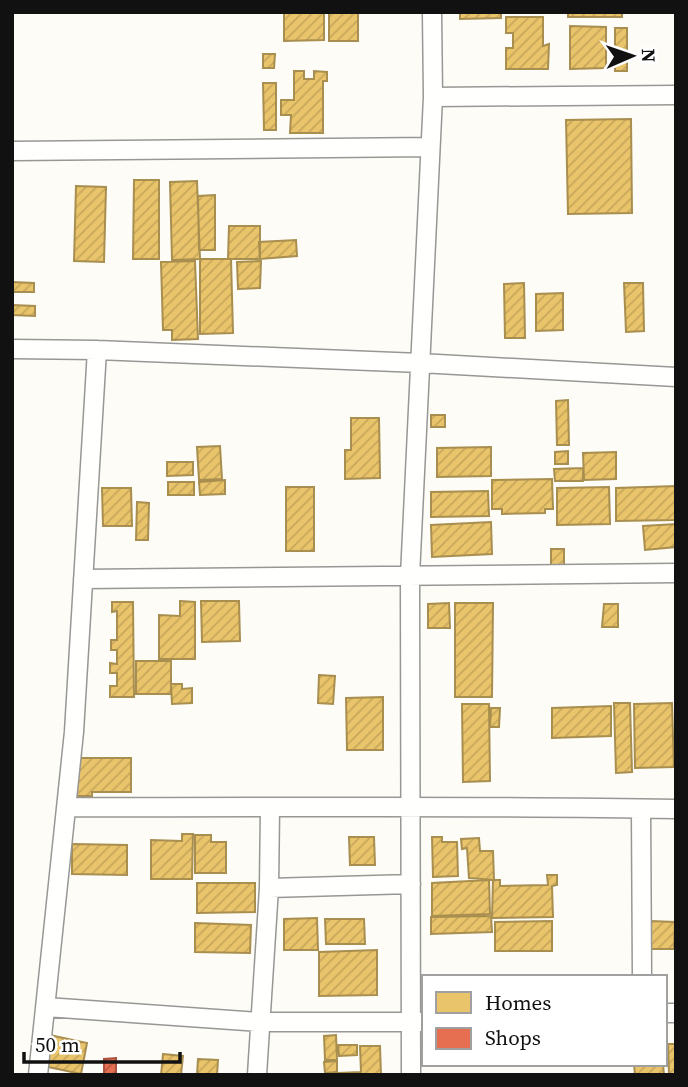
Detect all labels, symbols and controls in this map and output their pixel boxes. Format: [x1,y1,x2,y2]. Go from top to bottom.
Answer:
north arrow [597,21,667,91]
text: N [636,48,662,63]
legend [422,975,667,1066]
text: Homes [485,988,551,1017]
scale bar [24,1020,180,1064]
text: Shops [485,1023,541,1052]
text: 50 m [35,1030,80,1059]

